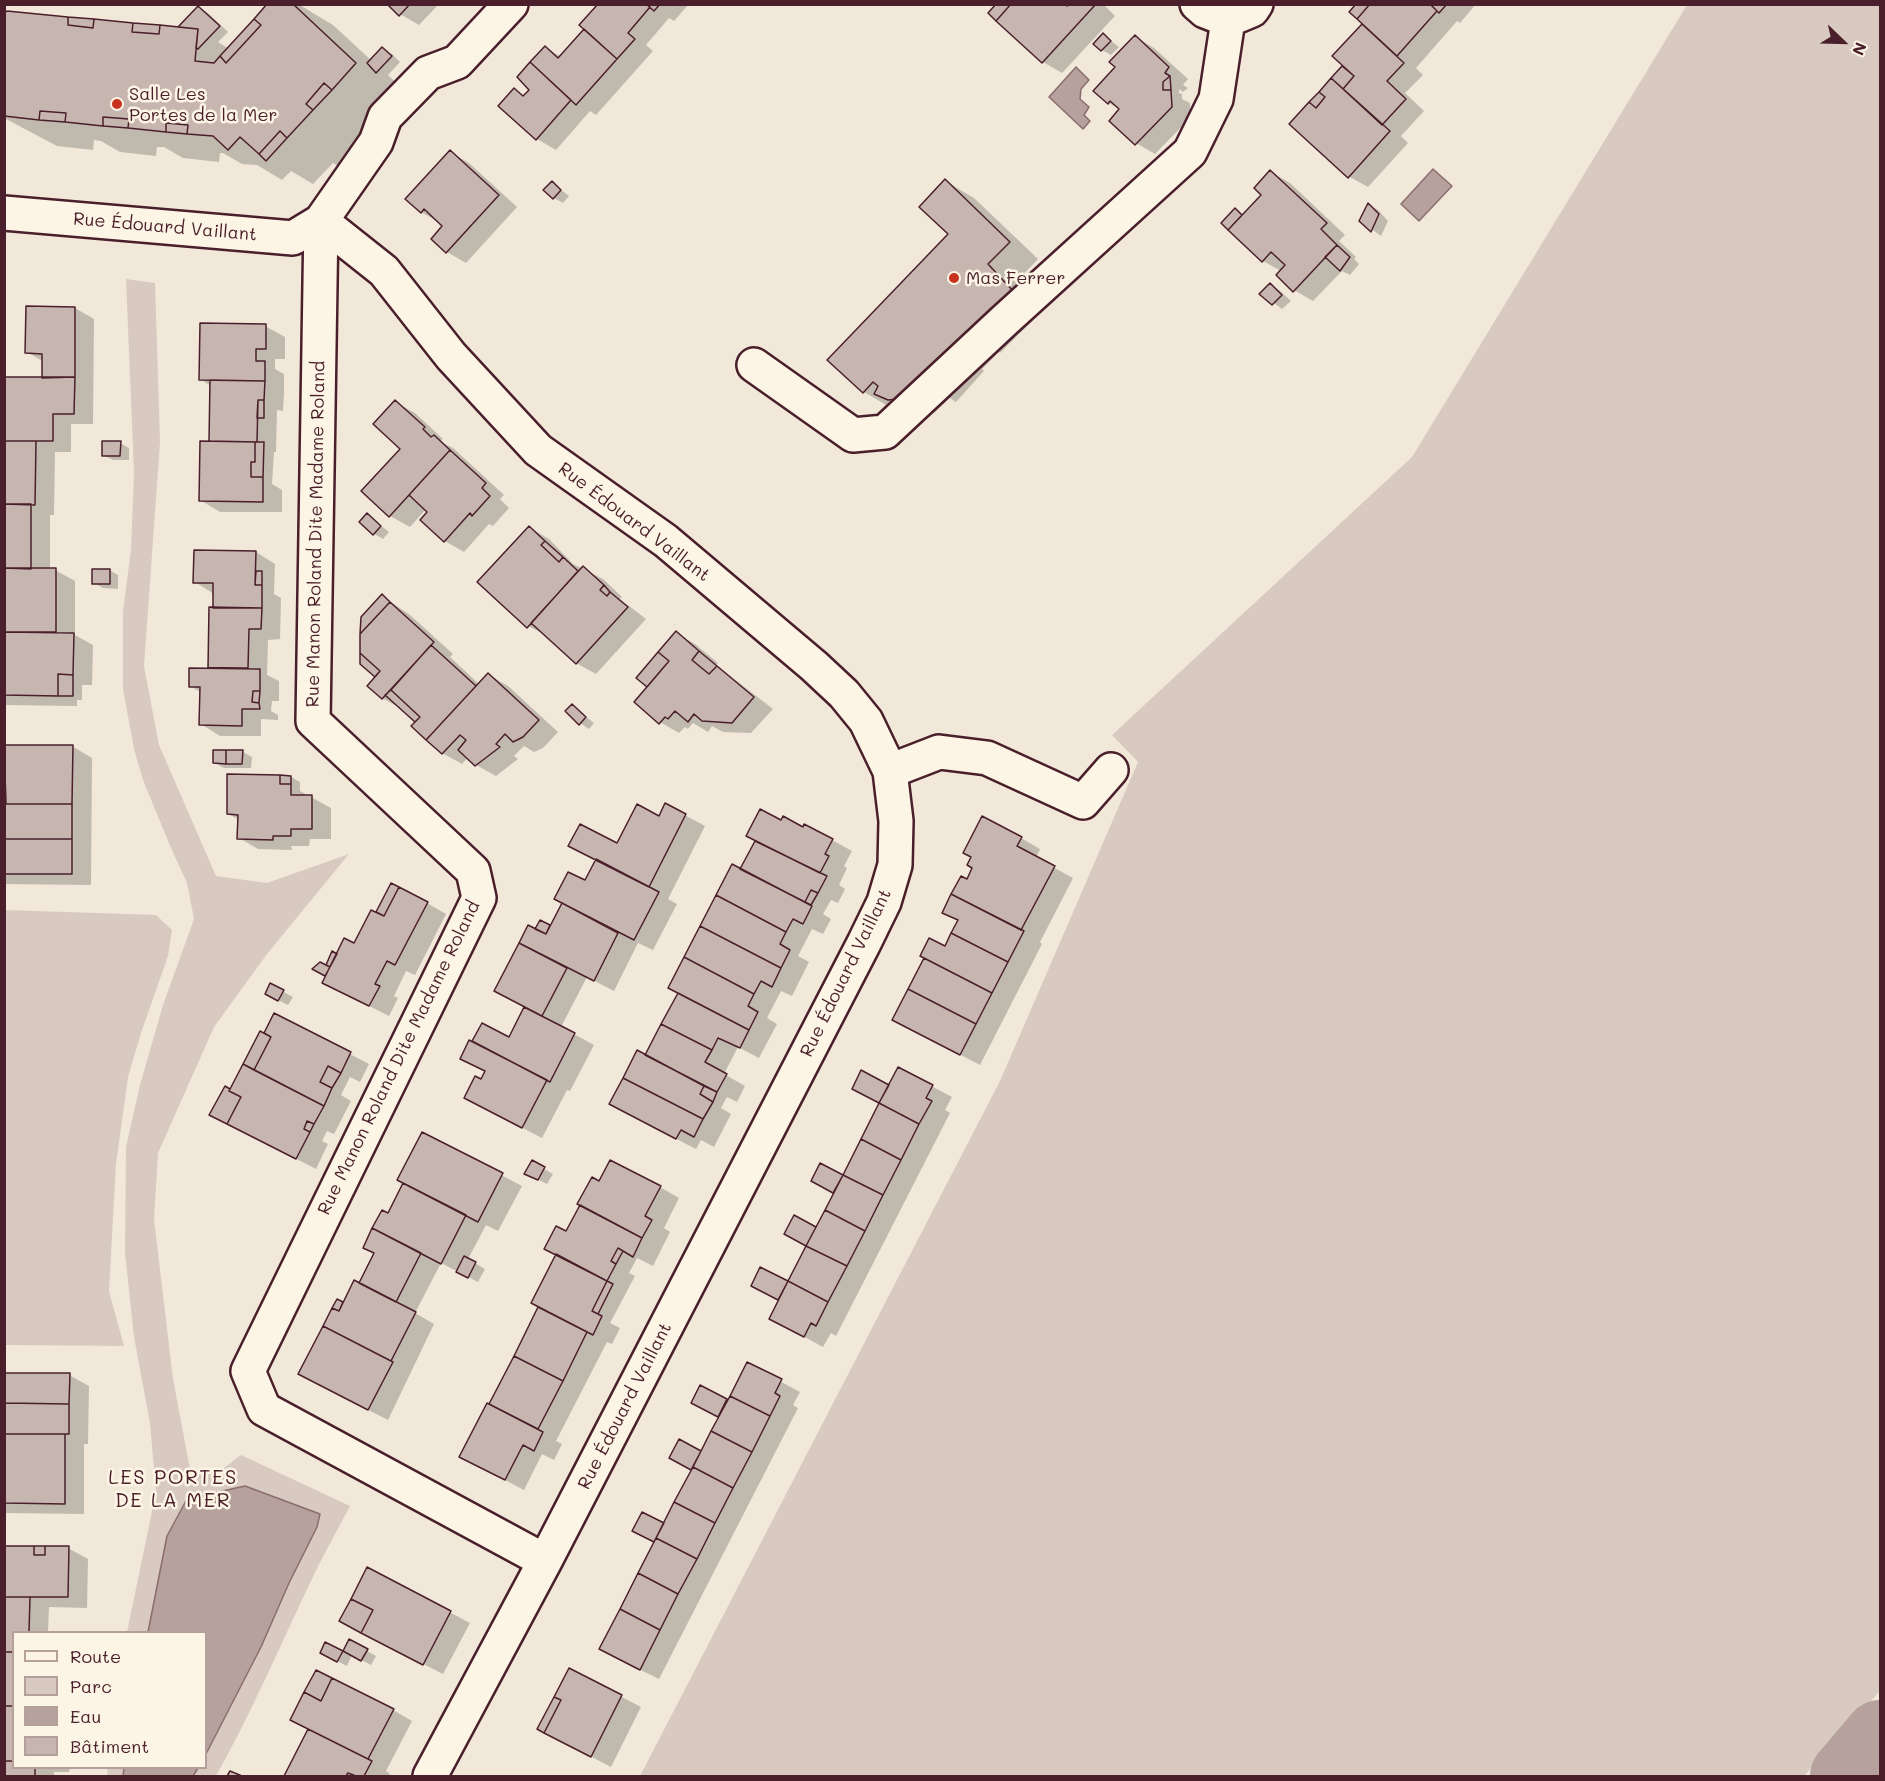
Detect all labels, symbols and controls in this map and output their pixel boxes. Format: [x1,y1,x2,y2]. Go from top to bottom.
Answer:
north arrow [1813,12,1873,72]
text: N [1848,40,1872,59]
place label: Salle Les Portes de la Mer [129,83,278,125]
marker: Salle Les Portes de la Mer [110,97,124,111]
street label: Rue Édouard Vaillant [72,208,258,246]
place label: Mas Ferrer [966,267,1066,289]
marker: Mas Ferrer [947,271,961,285]
street label: Rue Manon Roland Dite Madame Roland [302,360,330,708]
street label: Rue Édouard Vaillant [554,458,714,586]
street label: Rue Édouard Vaillant [796,885,896,1061]
street label: Rue Manon Roland Dite Madame Roland [313,897,485,1219]
street label: Rue Édouard Vaillant [574,1319,676,1493]
district label: LES PORTES DE LA MER [108,1466,238,1513]
legend [12,1631,207,1769]
text: Route [70,1644,121,1668]
text: Parc [70,1674,112,1698]
text: Eau [70,1704,101,1728]
text: Bâtiment [70,1734,149,1758]

